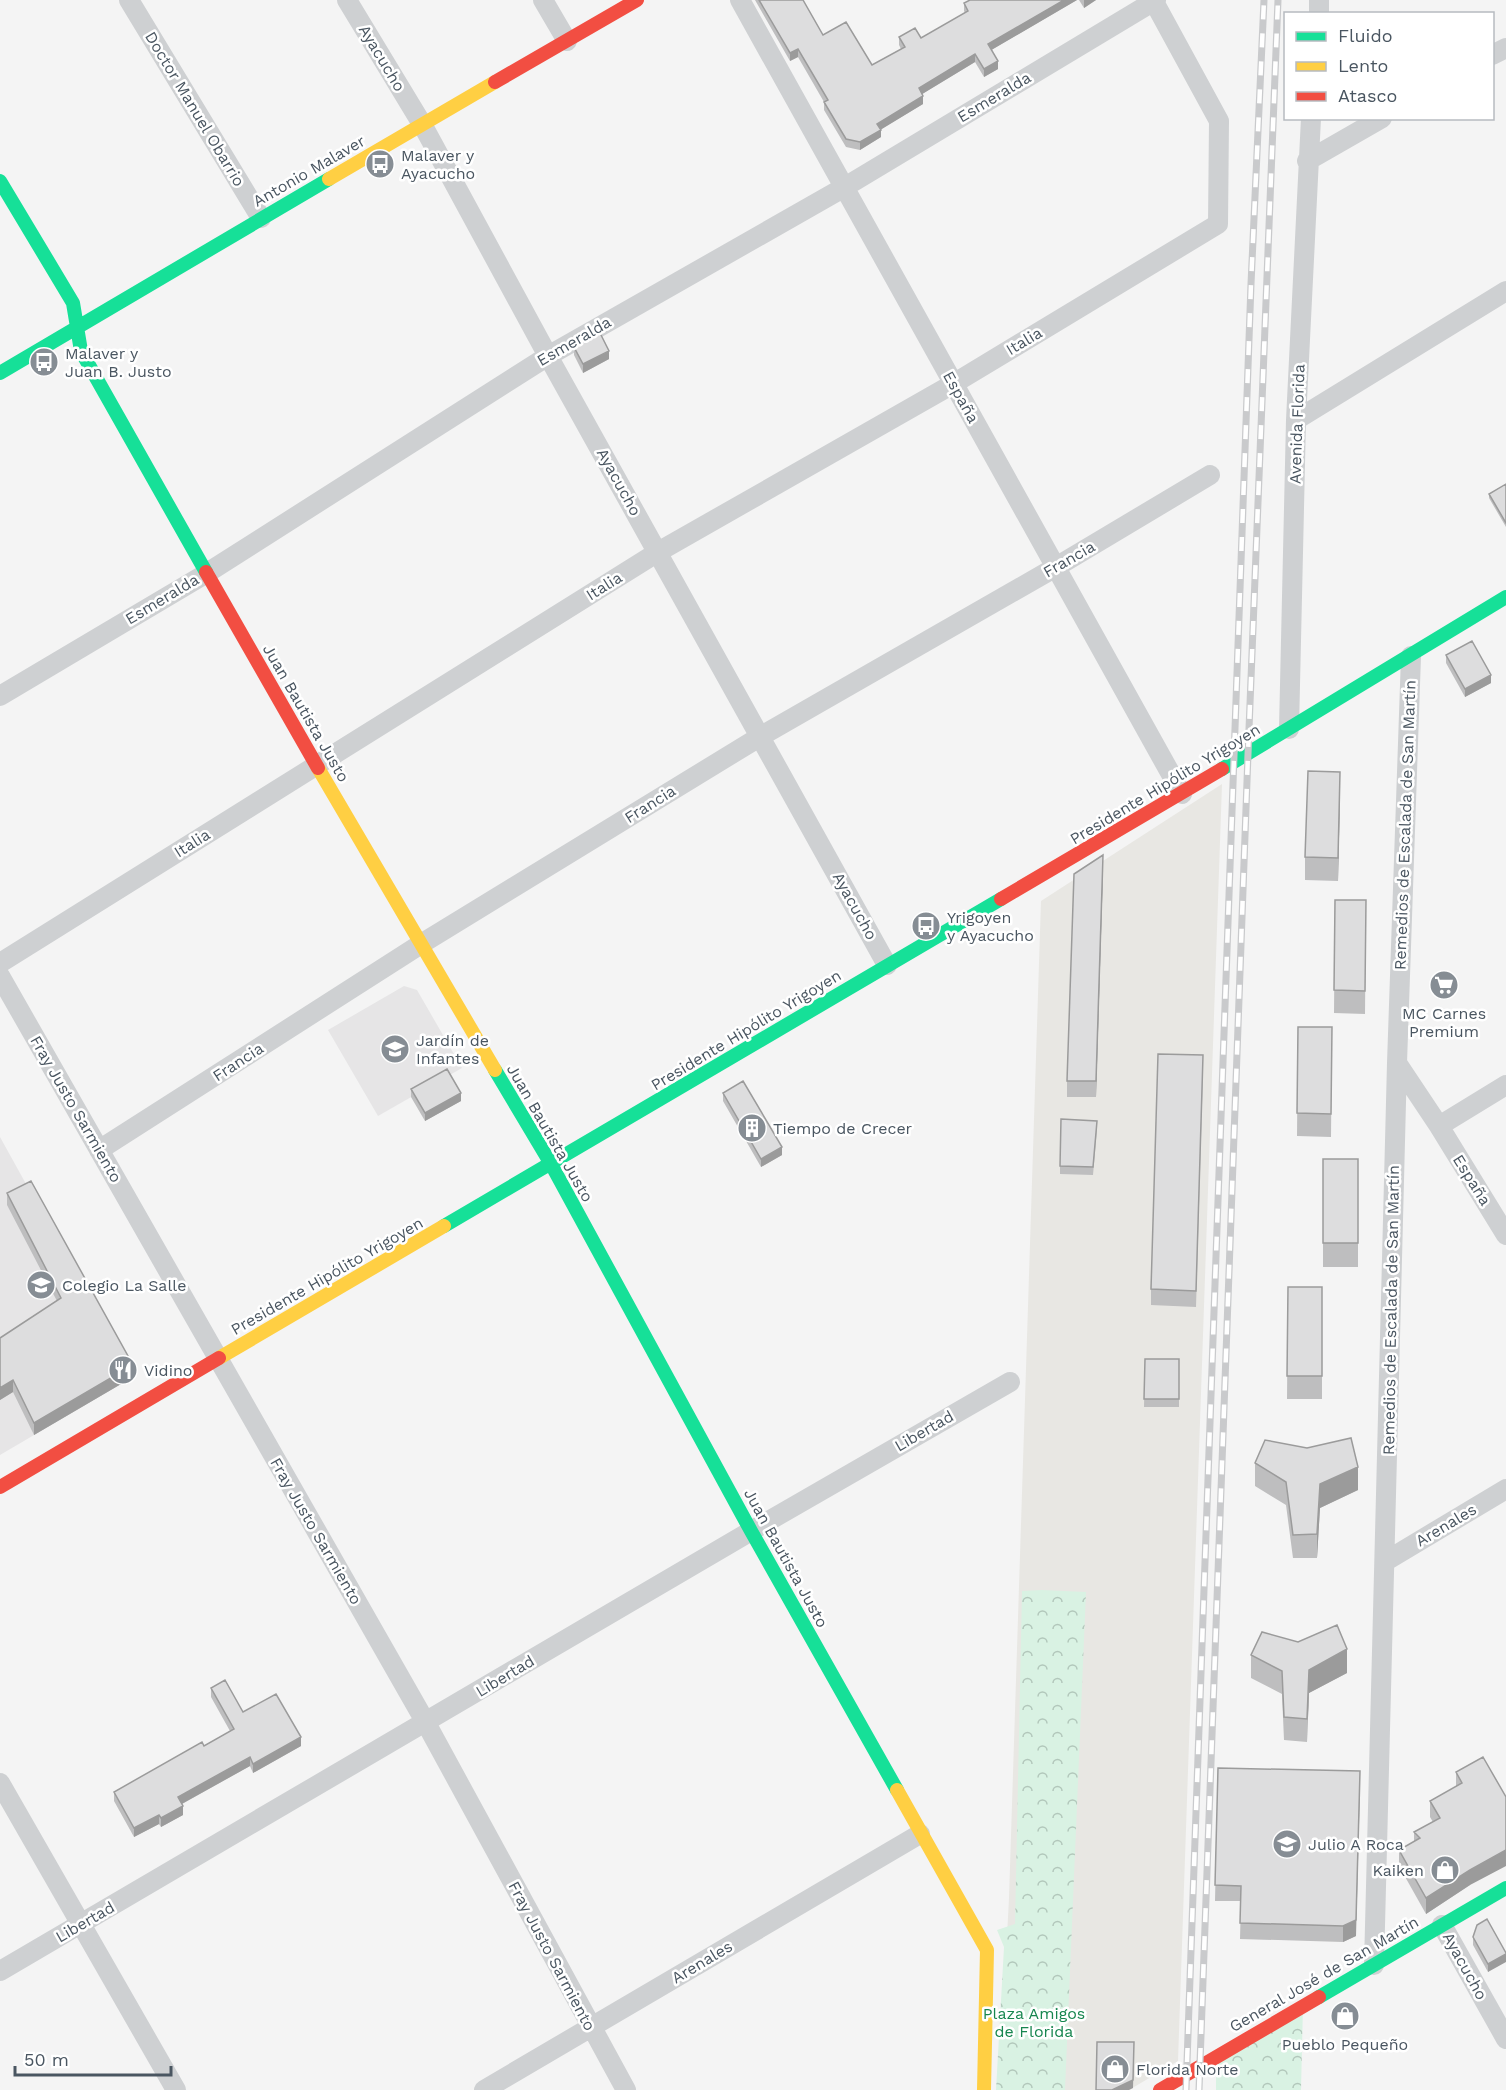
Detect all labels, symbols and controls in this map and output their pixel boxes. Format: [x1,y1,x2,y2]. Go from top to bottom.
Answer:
legend [1284,12,1494,120]
street label: Ayacucho [355,21,409,95]
text: Fluido [1338,25,1392,46]
street label: Doctor Manuel Obarrio [141,28,249,190]
text: Lento [1338,55,1388,76]
street label: Esmeralda [954,68,1034,126]
text: Atasco [1338,85,1397,106]
street label: Antonio Malaver [250,131,369,211]
place label: Malaver y Ayacucho [401,146,475,183]
bus stop icon: Malaver y Ayacucho [364,148,396,180]
street label: Esmeralda [534,312,614,370]
street label: Italia [1003,323,1045,359]
place label: Malaver y Juan B. Justo [65,344,172,381]
bus stop icon: Malaver y Juan B. Justo [28,346,60,378]
street label: Avenida Florida [1285,364,1309,484]
street label: España [939,368,983,426]
street label: Ayacucho [593,445,645,519]
street label: Francia [1040,537,1098,581]
street label: Italia [583,568,625,604]
street label: Esmeralda [122,570,202,628]
street label: Juan Bautista Justo [259,641,353,785]
street label: Remedios de Escalada de San Martín [1390,680,1420,970]
street label: Presidente Hipólito Yrigoyen [1066,720,1264,848]
street label: Francia [621,781,679,827]
street label: Italia [171,825,213,861]
street label: Ayacucho [829,869,881,943]
place label: Yrigoyen y Ayacucho [947,908,1034,945]
bus stop icon: Yrigoyen y Ayacucho [910,910,942,942]
street label: Presidente Hipólito Yrigoyen [647,966,845,1094]
supermarket icon: MC Carnes Premium [1428,969,1460,1001]
place label: MC Carnes Premium [1402,1004,1486,1041]
place label: Jardín de Infantes [416,1031,489,1068]
street label: Fray Justo Sarmiento [26,1032,126,1186]
school or university icon: Jardín de Infantes [379,1033,411,1065]
street label: Francia [209,1039,267,1085]
street label: Juan Bautista Justo [503,1061,597,1205]
building icon: Tiempo de Crecer [736,1112,768,1144]
place label: Tiempo de Crecer [773,1119,913,1138]
street label: España [1449,1151,1495,1209]
street label: Remedios de Escalada de San Martín [1379,1165,1403,1455]
street label: Presidente Hipólito Yrigoyen [228,1213,426,1339]
school or university icon: Colegio La Salle [25,1269,57,1301]
place label: Colegio La Salle [62,1276,186,1295]
restaurant icon: Vidino [107,1354,139,1386]
place label: Vidino [144,1361,192,1380]
street label: Libertad [891,1407,957,1455]
street label: Fray Justo Sarmiento [266,1454,366,1608]
street label: Juan Bautista Justo [740,1485,832,1631]
street label: Arenales [1412,1499,1480,1551]
street label: Libertad [472,1651,538,1701]
school or university icon: Julio A Roca [1271,1828,1303,1860]
place label: Julio A Roca [1308,1835,1404,1854]
shop icon: Kaiken [1429,1854,1461,1886]
place label: Kaiken [1372,1861,1424,1880]
street label: Fray Justo Sarmiento [505,1878,599,2034]
street label: Libertad [52,1898,118,1946]
street label: General José de San Martín [1226,1912,1422,2036]
street label: Ayacucho [1439,1929,1491,2003]
street label: Arenales [668,1936,736,1988]
shop icon: Pueblo Pequeño [1329,2000,1361,2032]
park label: Plaza Amigos de Florida [983,2004,1085,2041]
place label: Pueblo Pequeño [1282,2035,1408,2054]
scale bar [15,2039,171,2077]
text: 50 m [24,2049,69,2070]
shop icon: Florida Norte [1099,2053,1131,2085]
place label: Florida Norte [1136,2060,1238,2079]

